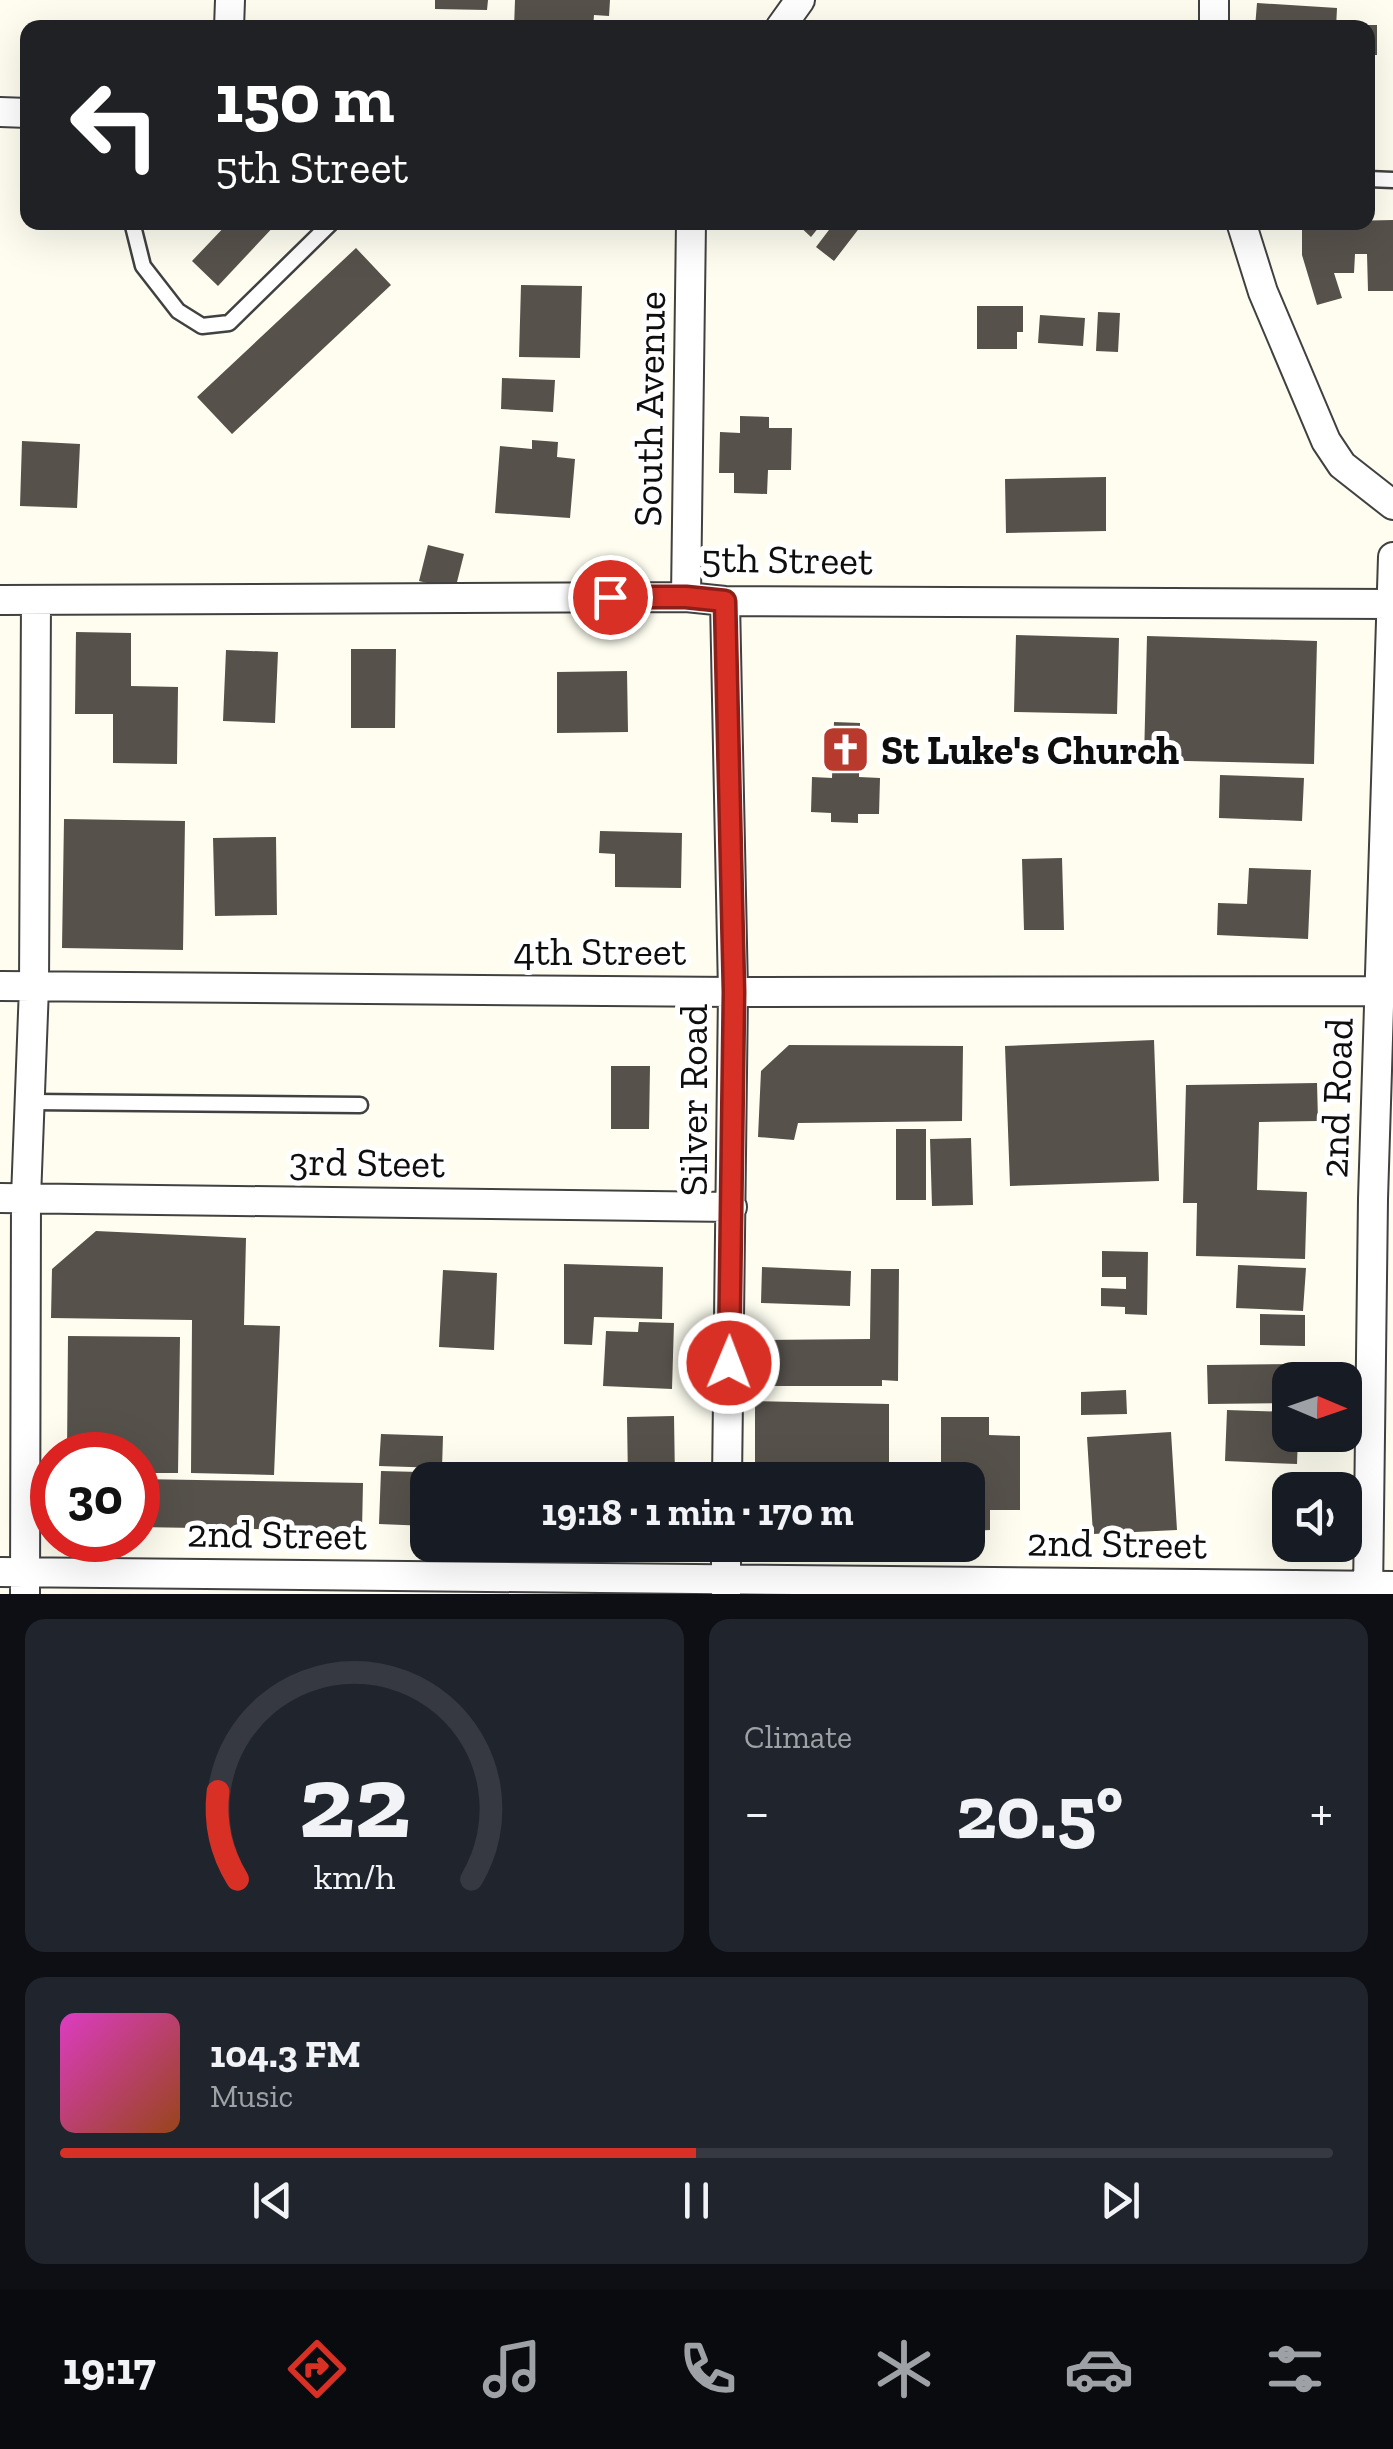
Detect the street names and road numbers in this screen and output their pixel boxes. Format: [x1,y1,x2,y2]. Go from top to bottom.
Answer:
street label: South Avenue [623,291,675,527]
street label: 5th Street [701,534,873,584]
street label: 4th Street [514,927,687,975]
street label: Silver Road [669,1004,717,1196]
street label: 2nd Road [1309,1017,1363,1179]
street label: 3rd Steet [289,1137,446,1187]
street label: 2nd Street [187,1508,368,1560]
street label: 2nd Street [1027,1517,1208,1569]

